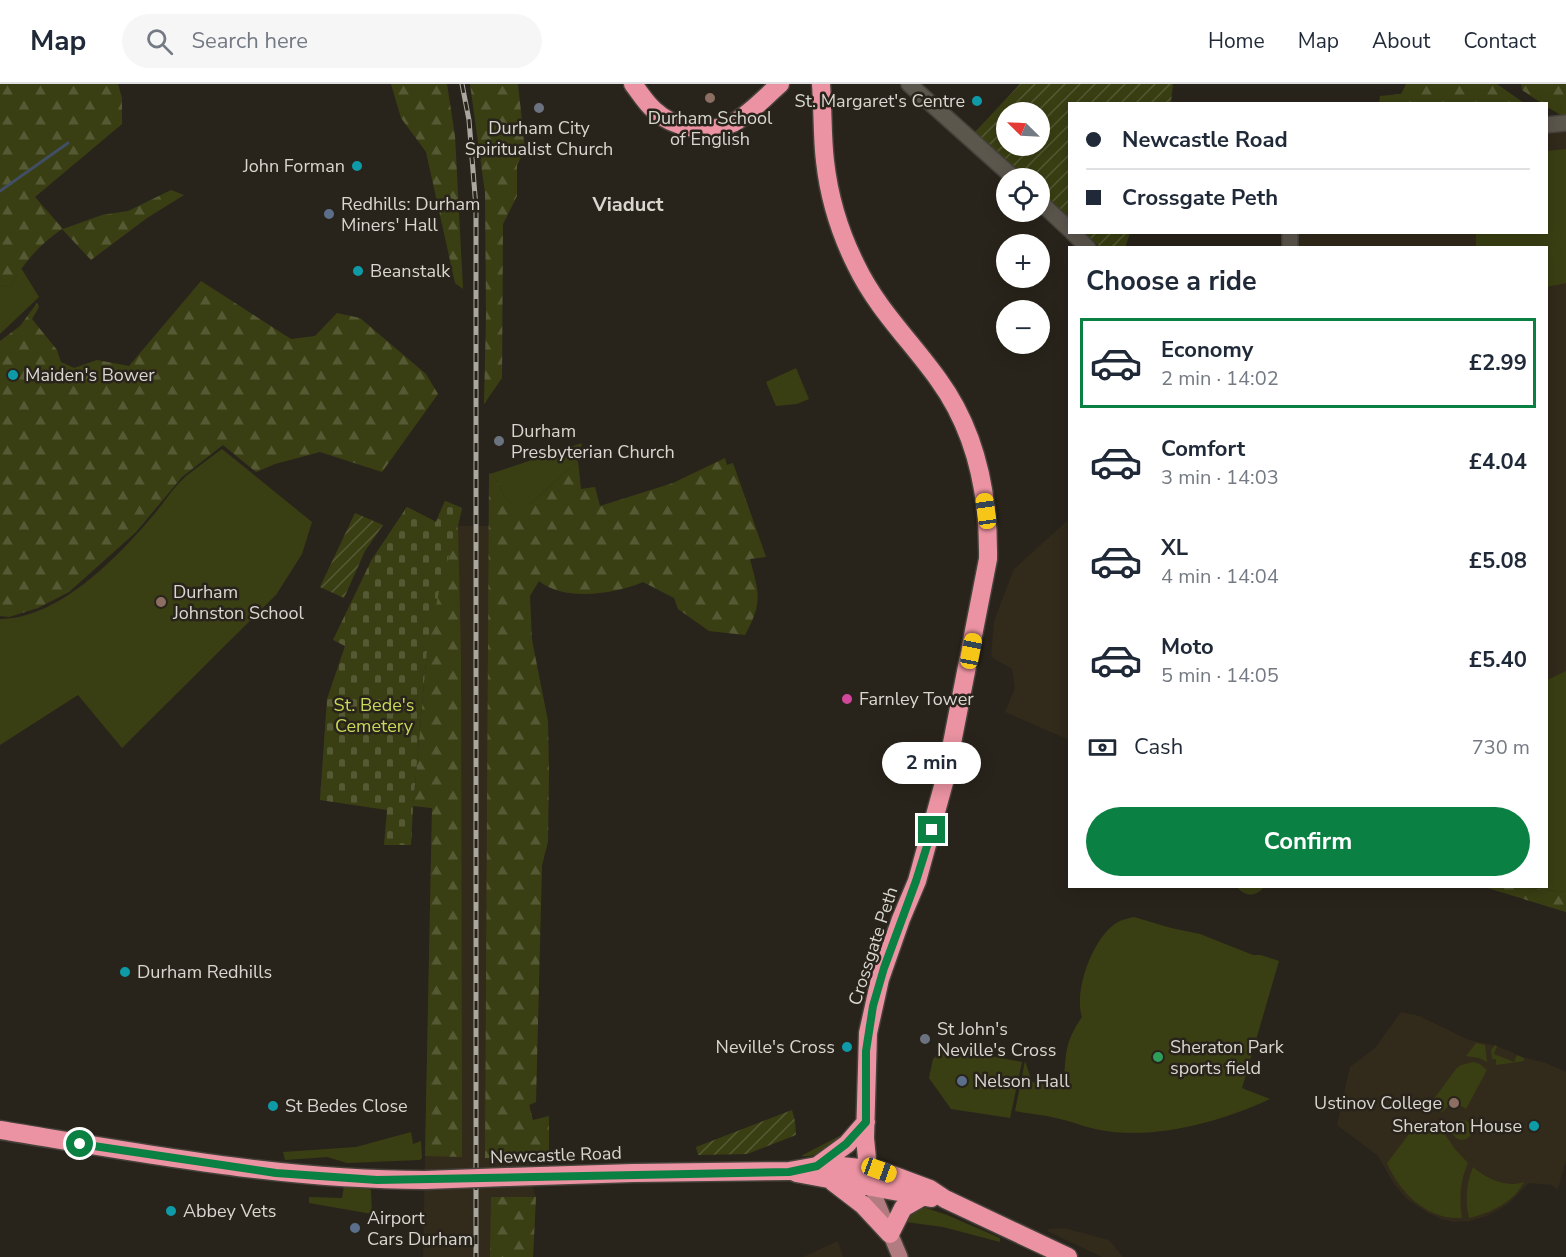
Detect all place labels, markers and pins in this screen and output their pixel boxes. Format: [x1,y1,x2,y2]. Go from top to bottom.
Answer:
place label: St. Margaret's Centre [794,89,965,113]
marker: Durham School of English [703,91,717,105]
marker: St. Margaret's Centre [970,94,984,108]
marker: Durham City Spiritualist Church [532,101,546,115]
place label: Durham School of English [648,106,773,151]
place label: Durham City Spiritualist Church [465,116,613,161]
place label: John Forman [242,154,345,178]
marker: John Forman [350,159,364,173]
place label: Redhills: Durham Miners' Hall [341,192,480,237]
marker: Redhills: Durham Miners' Hall [322,207,336,221]
place label: Beanstalk [370,259,451,283]
marker: Beanstalk [351,264,365,278]
place label: Maiden's Bower [25,363,155,387]
marker: Maiden's Bower [6,368,20,382]
place label: Durham Presbyterian Church [511,419,675,464]
marker: Durham Presbyterian Church [492,434,506,448]
place label: Durham Johnston School [172,580,305,625]
marker: Durham Johnston School [154,595,168,609]
place label: Farnley Tower [859,687,974,711]
marker: Farnley Tower [840,692,854,706]
place label: Durham Redhills [137,960,272,984]
marker: Durham Redhills [118,965,132,979]
place label: St John's Neville's Cross [937,1017,1056,1062]
marker: St John's Neville's Cross [918,1032,932,1046]
place label: Neville's Cross [716,1035,835,1059]
place label: Sheraton Park sports field [1170,1035,1285,1080]
marker: Neville's Cross [840,1040,854,1054]
marker: Sheraton Park sports field [1151,1050,1165,1064]
place label: Nelson Hall [974,1069,1070,1093]
marker: Nelson Hall [955,1074,969,1088]
place label: Ustinov College [1314,1091,1442,1115]
place label: St Bedes Close [285,1094,408,1118]
marker: Ustinov College [1447,1096,1461,1110]
marker: St Bedes Close [266,1099,280,1113]
place label: Sheraton House [1392,1114,1522,1138]
marker: Sheraton House [1527,1119,1541,1133]
place label: Abbey Vets [183,1199,276,1223]
marker: Abbey Vets [164,1204,178,1218]
place label: Airport Cars Durham [367,1206,473,1251]
marker: Airport Cars Durham [348,1221,362,1235]

